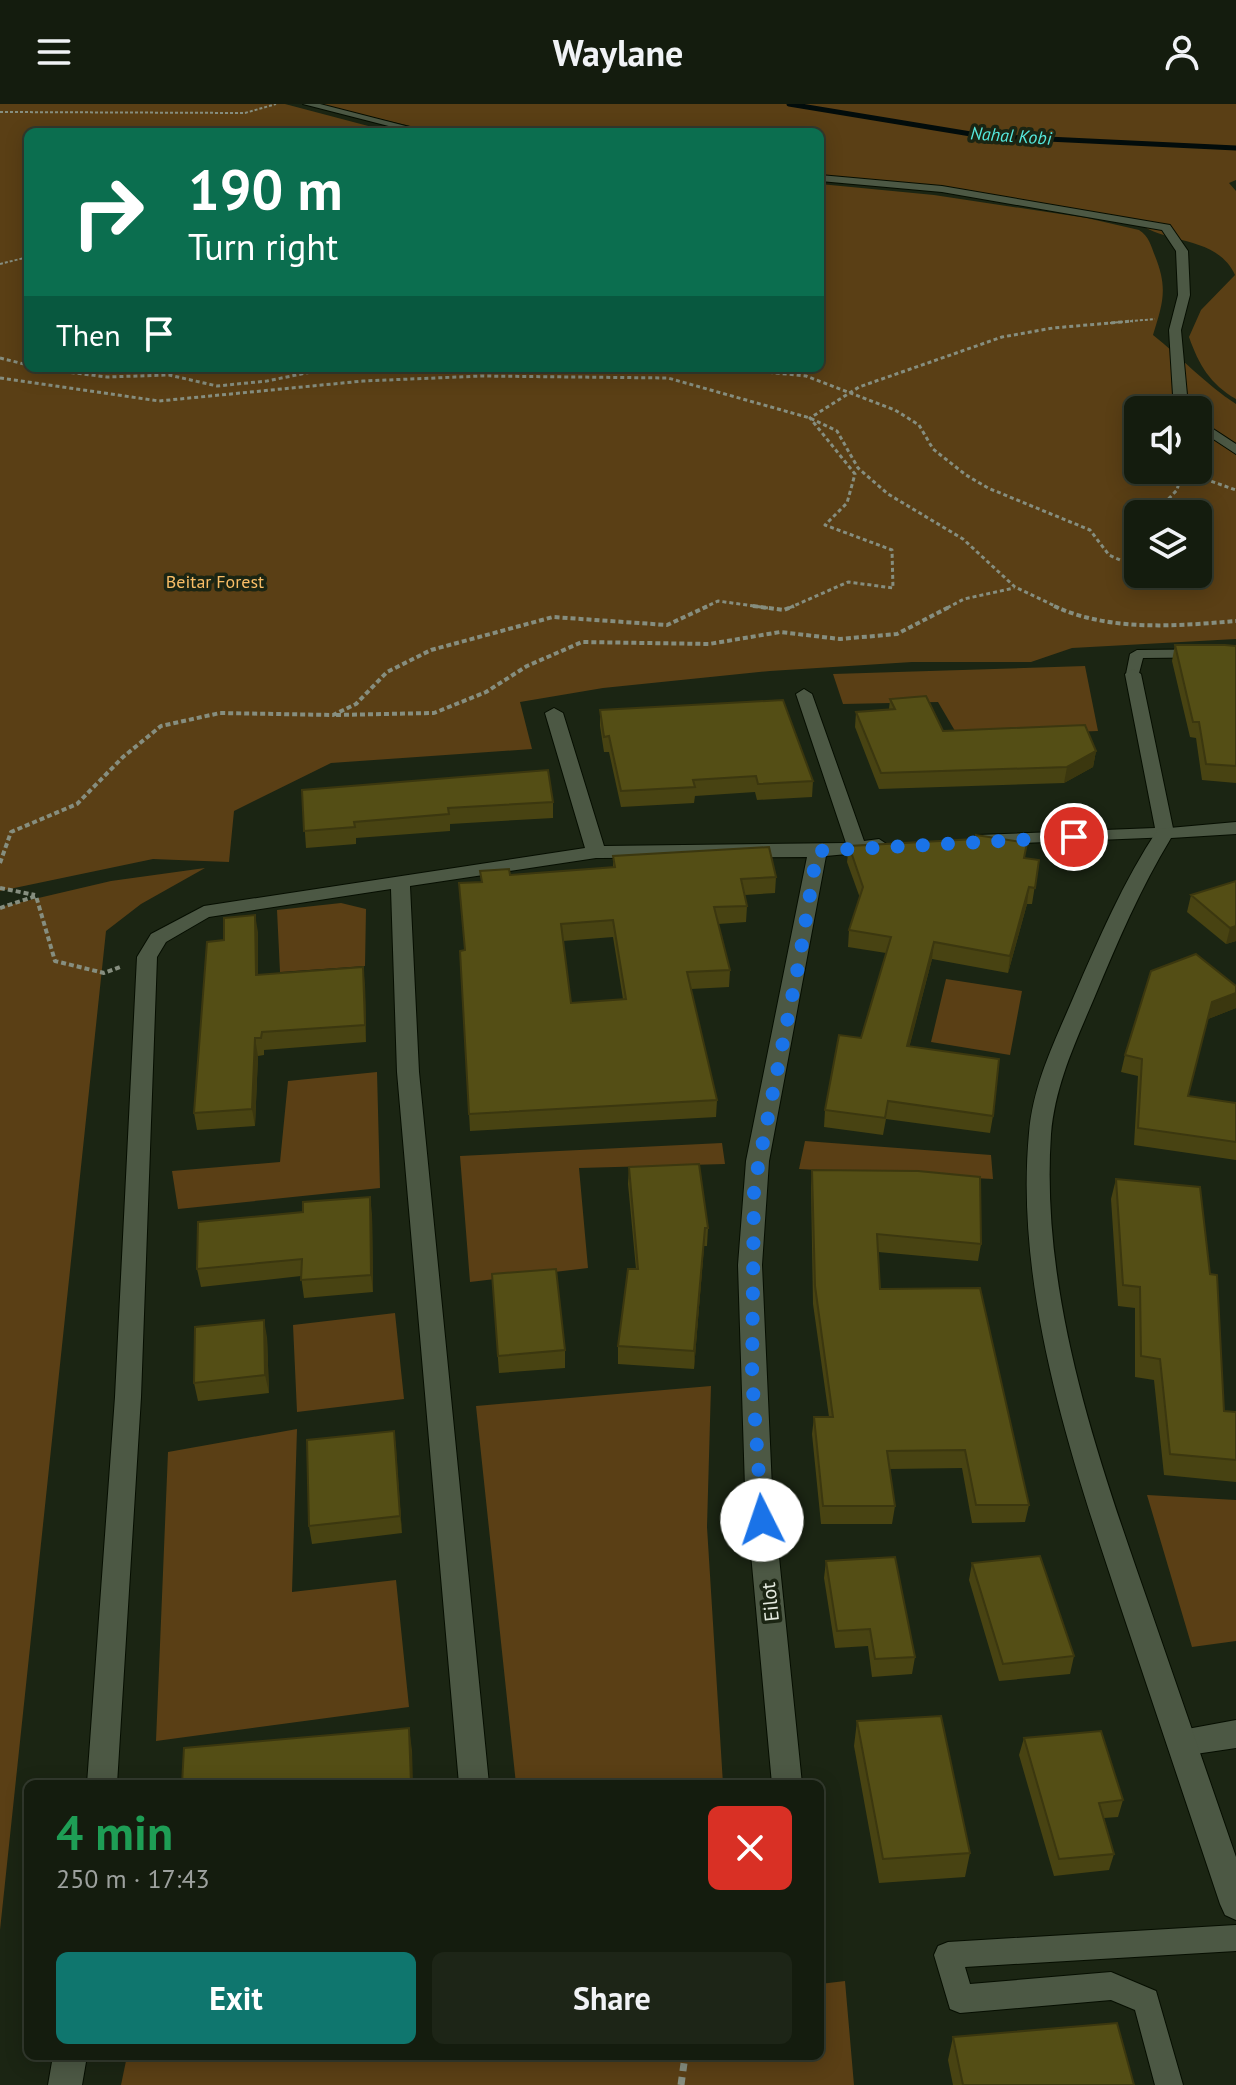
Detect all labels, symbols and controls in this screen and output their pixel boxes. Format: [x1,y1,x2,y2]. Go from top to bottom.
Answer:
text: Waylane [553,29,683,76]
icon: menu [32,30,76,74]
icon: person [1160,30,1204,74]
water label: Nahal Kobi [970,121,1054,150]
text: 190 m [188,153,343,225]
icon: right [56,160,160,264]
text: Turn right [188,223,338,270]
icon: arrive [137,312,181,356]
text: Then [56,315,121,354]
map controls [1124,396,1212,588]
button: sound [1124,396,1212,484]
button: layers [1124,500,1212,588]
park label: Beitar Forest [166,570,264,593]
pin [1040,803,1108,871]
icon: arrive [1052,815,1096,859]
position arrow [720,1478,804,1562]
street label: Eilot [755,1581,785,1623]
text: 4 min [56,1801,173,1863]
button: close [708,1806,792,1890]
text: 250 m · 17:43 [56,1862,210,1895]
button: Exit [56,1952,416,2044]
button: Share [432,1952,792,2044]

